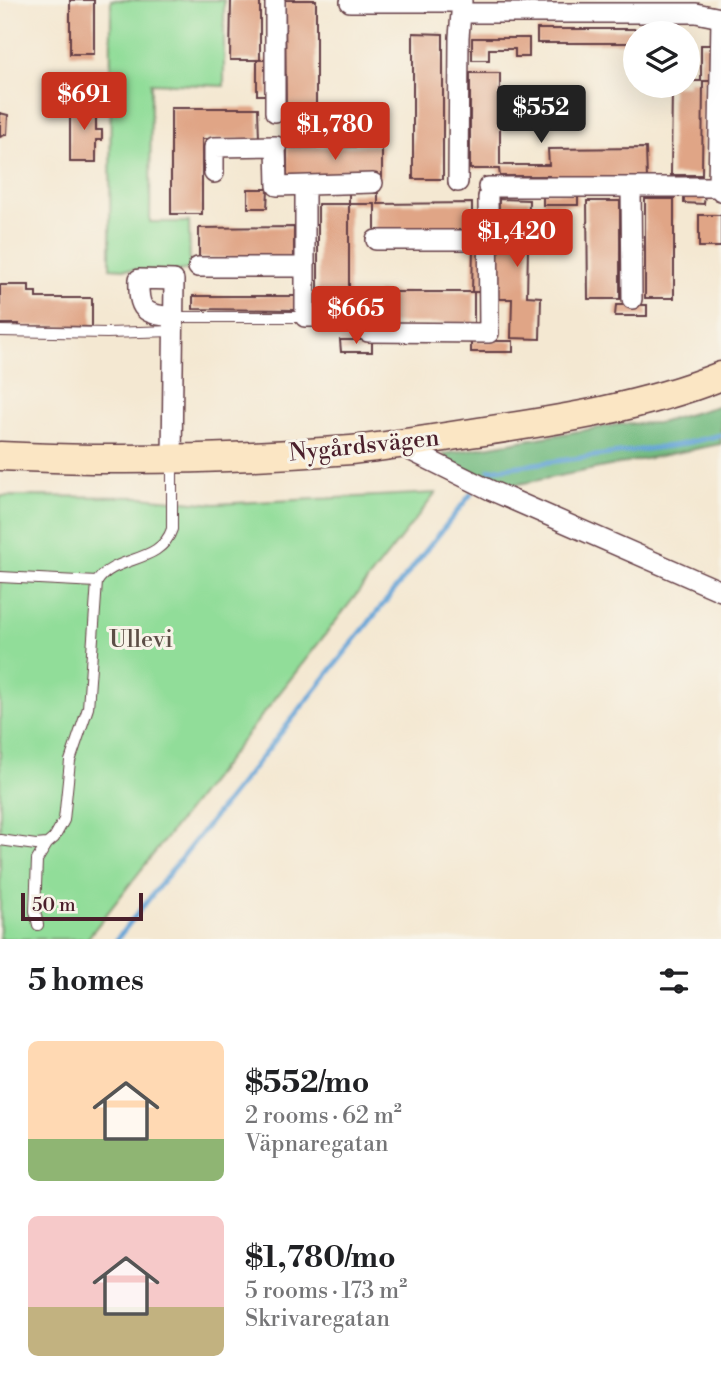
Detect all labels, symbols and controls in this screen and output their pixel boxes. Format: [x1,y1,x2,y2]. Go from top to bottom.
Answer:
map controls [623,21,700,98]
button: layers [623,21,700,98]
pin: $691 [43,72,125,132]
text: $691 [58,81,110,109]
pin: $552 [500,86,582,145]
text: $552 [513,94,569,122]
pin: $1,780 [278,102,392,162]
text: $1,780 [297,111,373,139]
pin: $1,420 [460,210,574,269]
text: $1,420 [478,218,556,246]
pin: $665 [315,286,397,346]
text: $665 [328,295,384,323]
street label: Nygårdsvägen [287,423,441,469]
park label: Ullevi [109,625,173,655]
scale bar [21,890,144,922]
text: 50 m [32,893,76,917]
text: 5 homes [28,962,144,1000]
icon: filters [655,962,693,1000]
text: $552/mo [245,1064,369,1102]
icon: home [84,1069,168,1153]
text: 2 rooms · 62 m² [245,1102,402,1130]
text: Väpnaregatan [245,1130,389,1158]
text: $1,780/mo [245,1239,396,1277]
icon: home [84,1244,168,1328]
text: 5 rooms · 173 m² [245,1277,407,1305]
text: Skrivaregatan [245,1305,390,1333]

